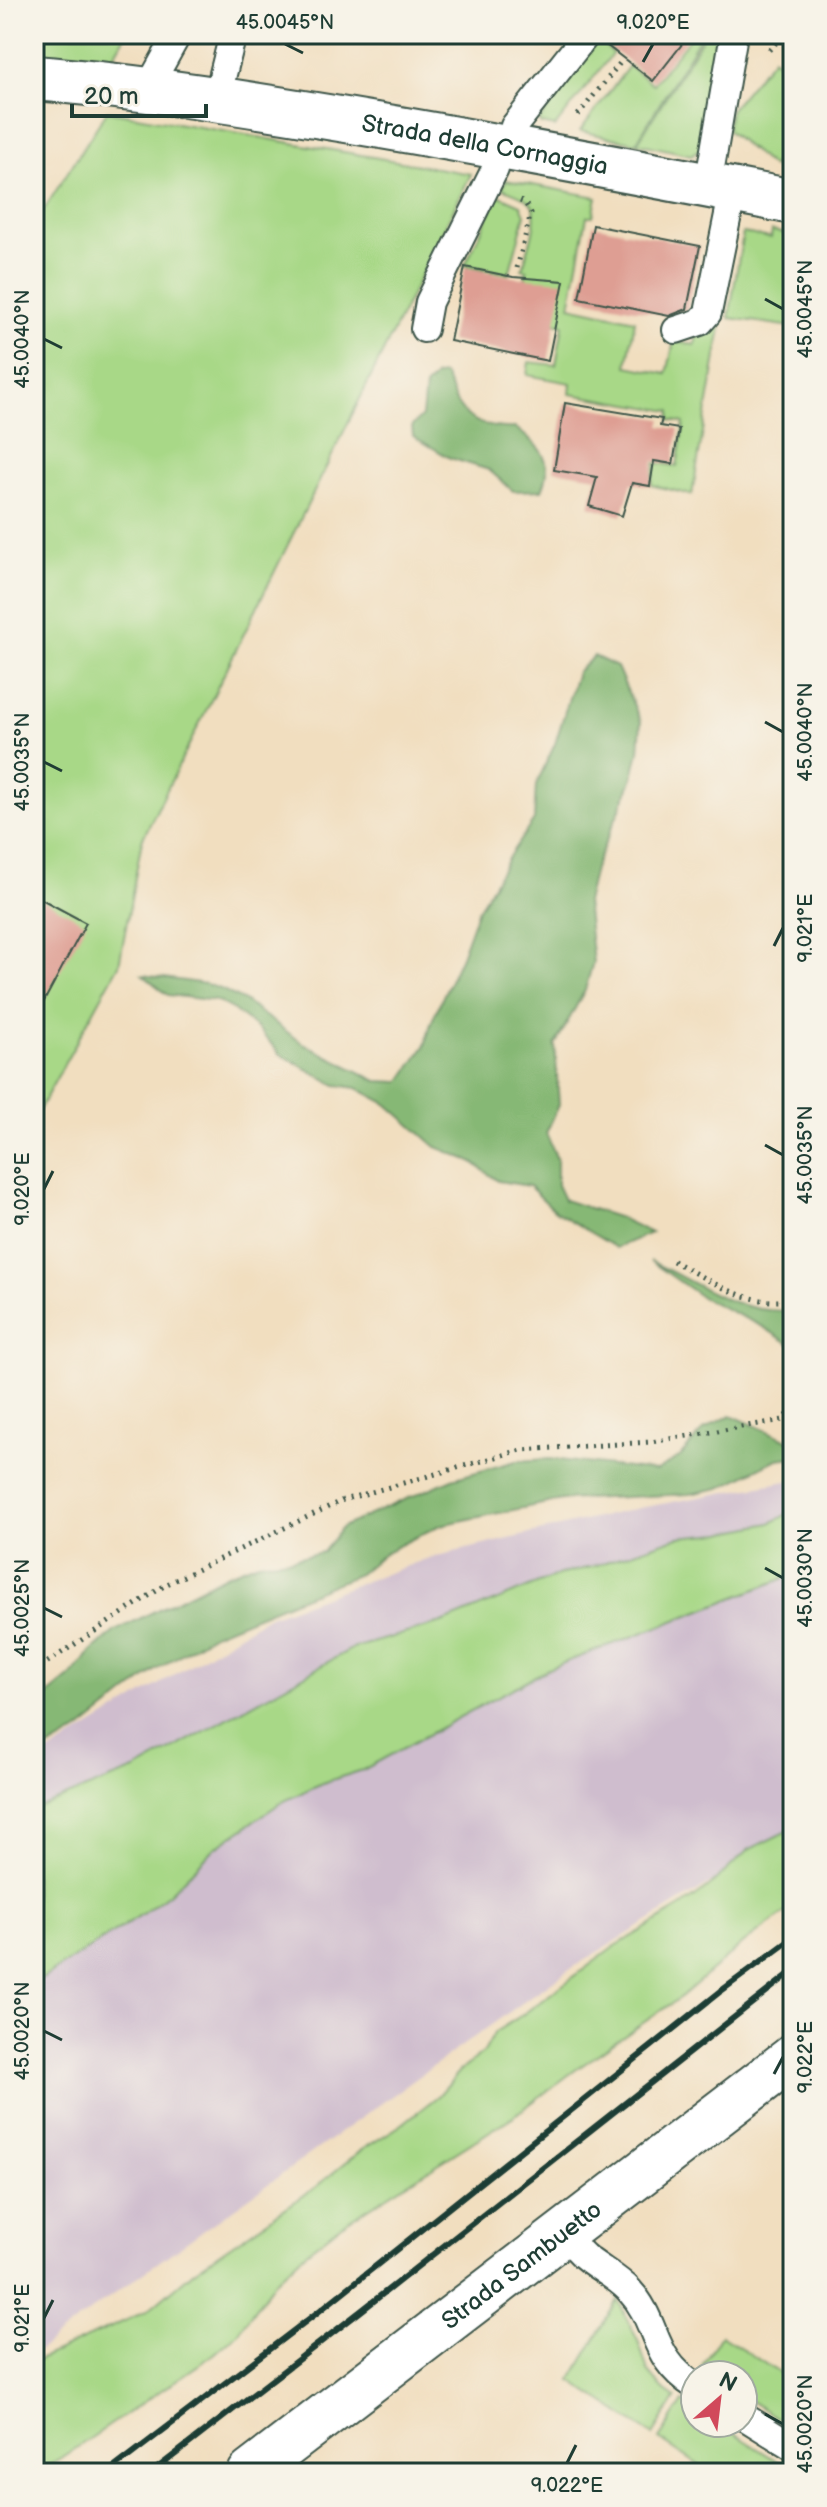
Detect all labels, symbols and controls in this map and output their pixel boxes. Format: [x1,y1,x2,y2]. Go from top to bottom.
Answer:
text: 45.0045°N [236,11,334,35]
text: 9.020°E [616,11,690,35]
scale bar [72,68,206,118]
text: 20 m [84,82,139,111]
street label: Strada della Cornaggia [360,108,610,181]
text: 45.0045°N [794,260,818,358]
text: 45.0040°N [11,289,35,389]
text: 45.0040°N [794,682,818,782]
text: 45.0035°N [11,713,35,811]
text: 9.021°E [794,894,818,962]
text: 45.0035°N [794,1106,818,1204]
text: 9.020°E [11,1152,35,1226]
text: 45.0030°N [794,1528,818,1628]
text: 45.0025°N [11,1559,35,1657]
text: 45.0020°N [11,1982,35,2080]
text: 9.022°E [794,2021,818,2093]
street label: Strada Sambuetto [436,2195,607,2335]
text: 9.021°E [11,2284,35,2352]
north arrow [679,2359,759,2439]
text: N [714,2367,741,2398]
text: 45.0020°N [794,2375,818,2473]
text: 9.022°E [531,2474,603,2498]

